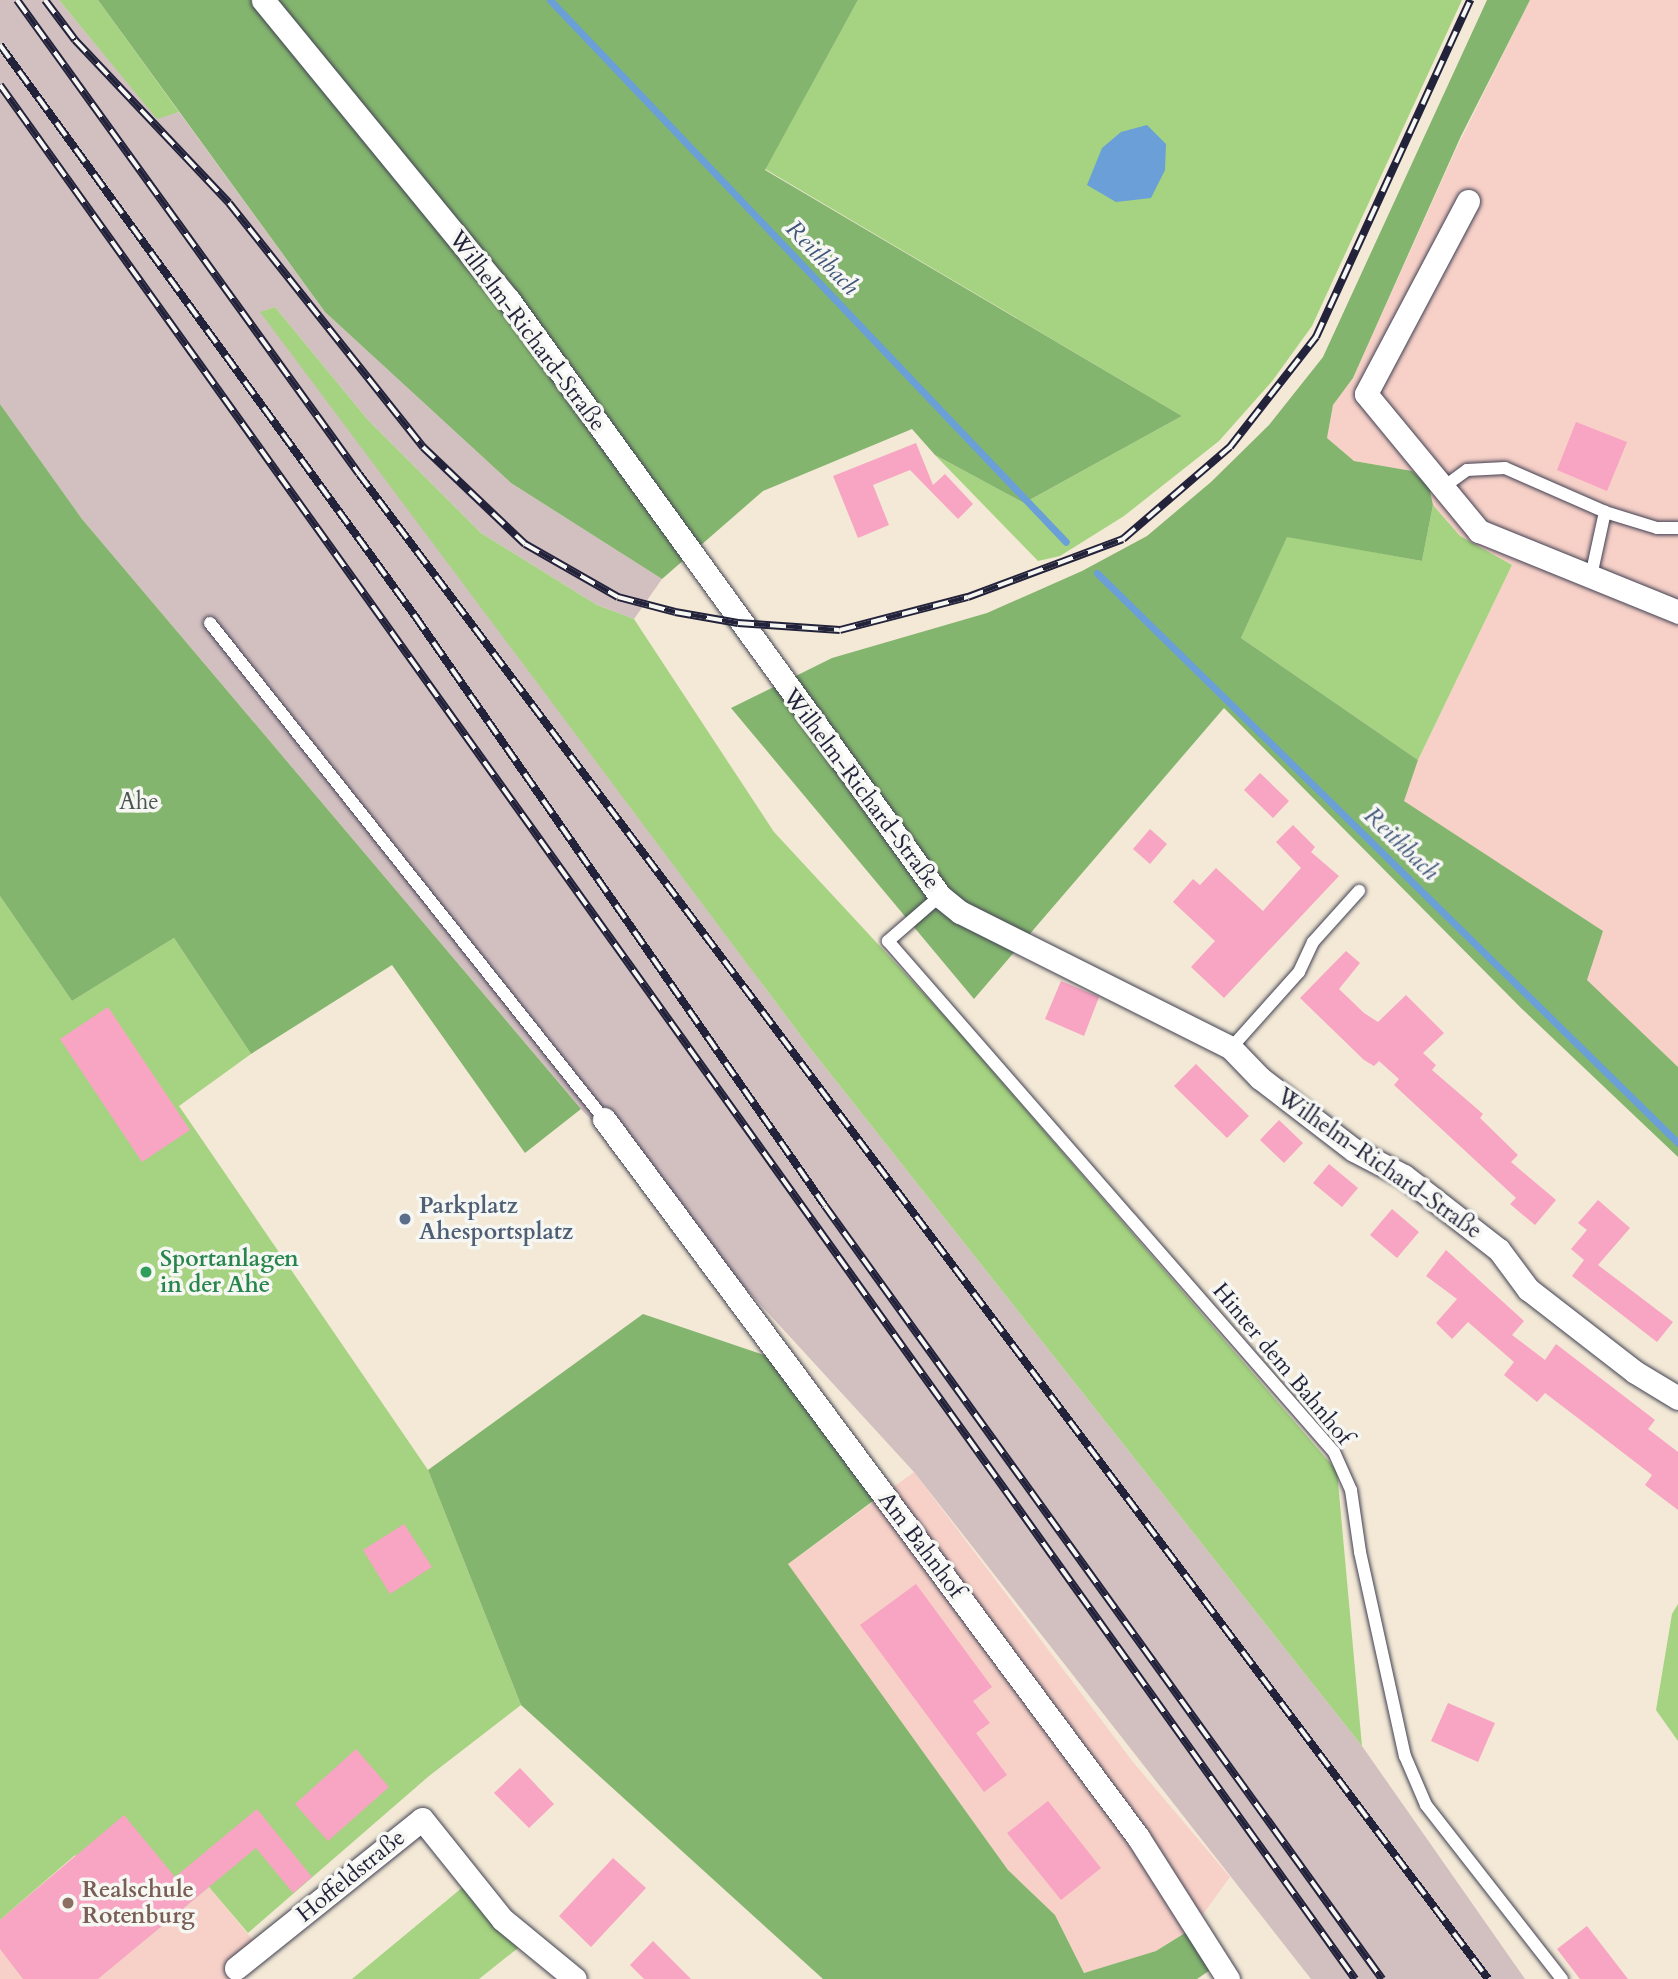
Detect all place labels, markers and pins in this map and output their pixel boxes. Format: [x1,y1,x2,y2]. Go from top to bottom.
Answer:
place label: Parkplatz Ahesportsplatz [419,1192,573,1246]
marker: Parkplatz Ahesportsplatz [397,1211,413,1227]
place label: Sportanlagen in der Ahe [160,1245,299,1299]
marker: Sportanlagen in der Ahe [138,1264,154,1280]
place label: Realschule Rotenburg [82,1876,195,1930]
marker: Realschule Rotenburg [60,1895,76,1911]

